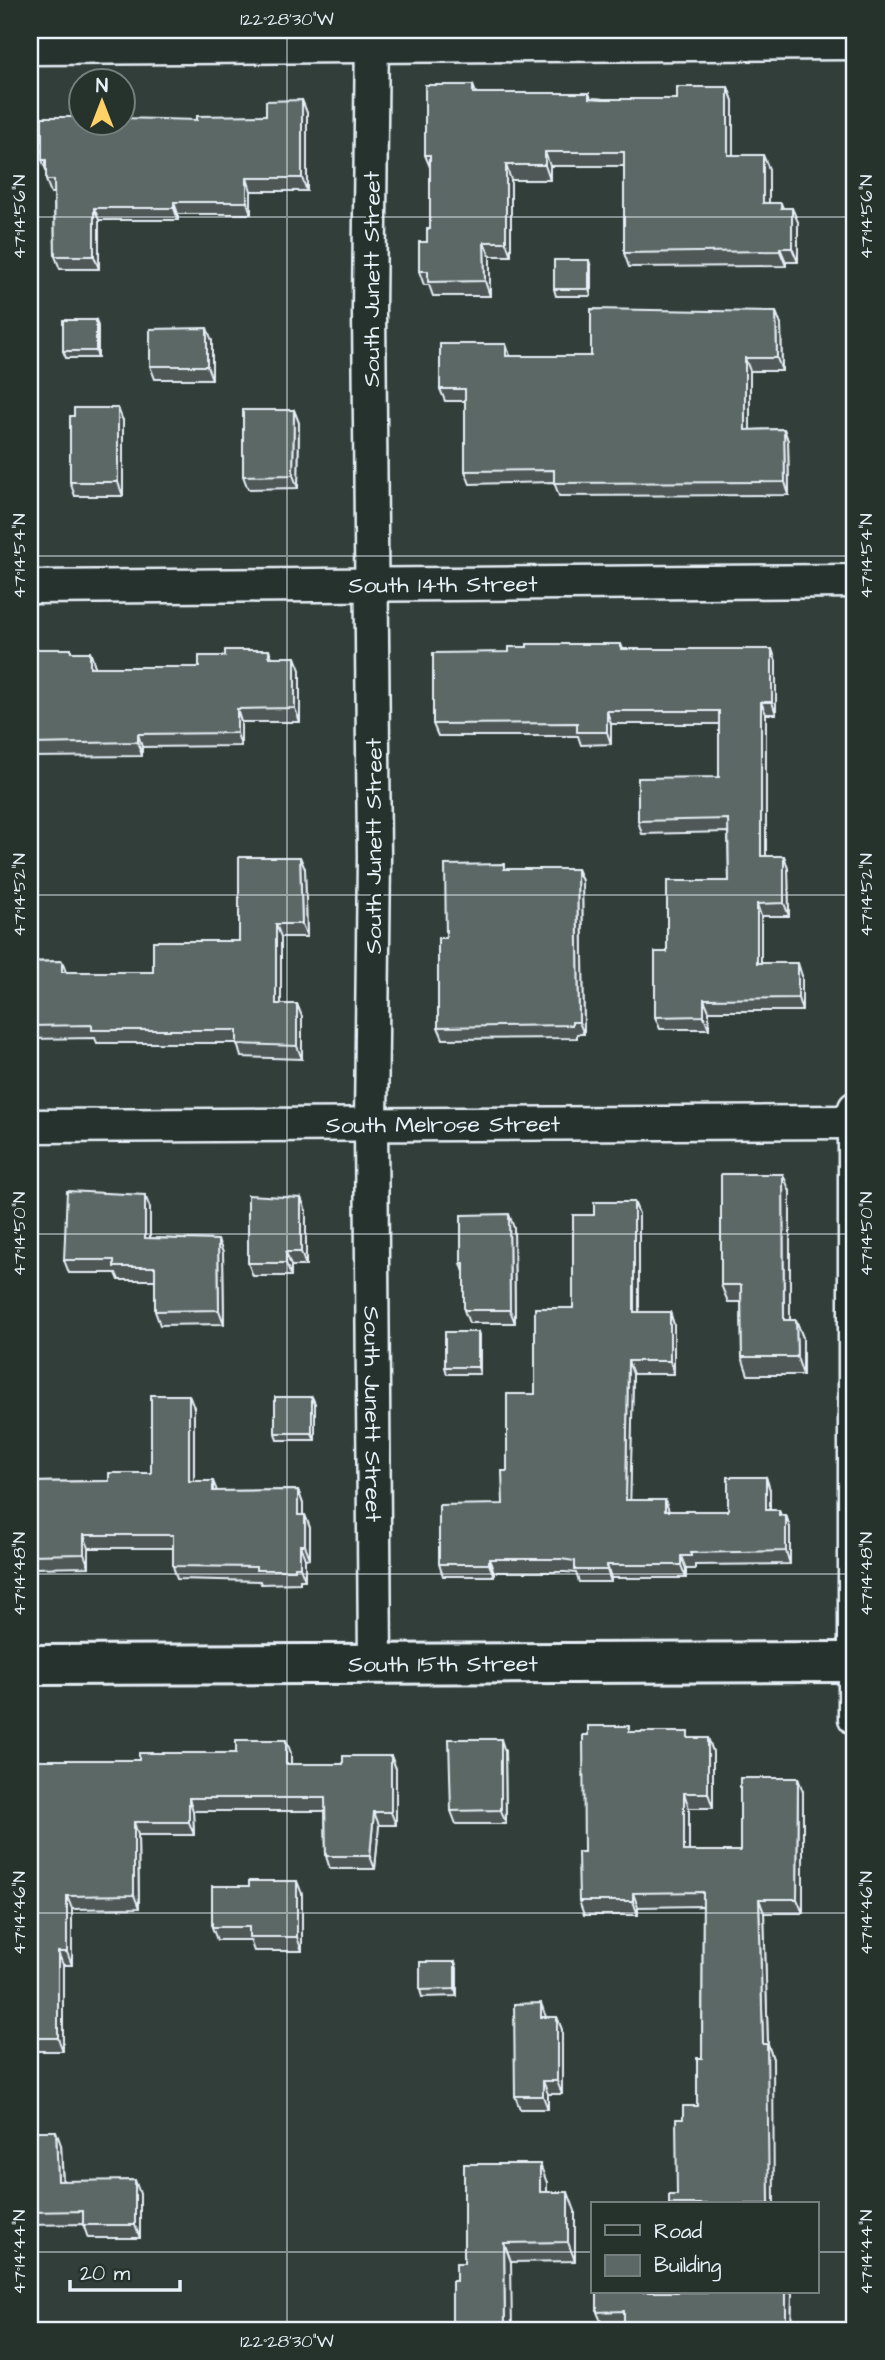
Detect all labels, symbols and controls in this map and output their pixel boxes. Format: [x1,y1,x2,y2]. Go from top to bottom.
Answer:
text: 122°28'30"W [240,7,334,32]
north arrow [66,66,136,136]
text: N [96,73,108,100]
street label: South Junett Street [356,170,388,387]
text: 47°14'56"N [7,175,32,259]
text: 47°14'56"N [854,175,879,259]
text: 47°14'54"N [7,513,32,599]
text: 47°14'54"N [854,513,879,599]
street label: South 14th Street [348,568,538,602]
street label: South Junett Street [358,737,390,954]
text: 47°14'52"N [7,853,32,937]
text: 47°14'52"N [854,853,879,937]
street label: South Melrose Street [326,1108,561,1142]
text: 47°14'50"N [7,1192,32,1276]
text: 47°14'50"N [854,1192,879,1276]
street label: South Junett Street [355,1306,389,1523]
text: 47°14'48"N [7,1532,32,1616]
text: 47°14'48"N [854,1532,879,1616]
street label: South 15th Street [348,1648,539,1681]
text: 47°14'46"N [7,1871,32,1955]
text: 47°14'46"N [854,1871,879,1955]
legend [591,2202,818,2294]
text: 47°14'44"N [7,2210,32,2294]
text: 47°14'44"N [854,2210,879,2294]
text: Road [654,2217,702,2246]
scale bar [70,2248,180,2292]
text: Building [654,2251,722,2282]
text: 20 m [80,2259,131,2288]
text: 122°28'30"W [240,2329,334,2354]

